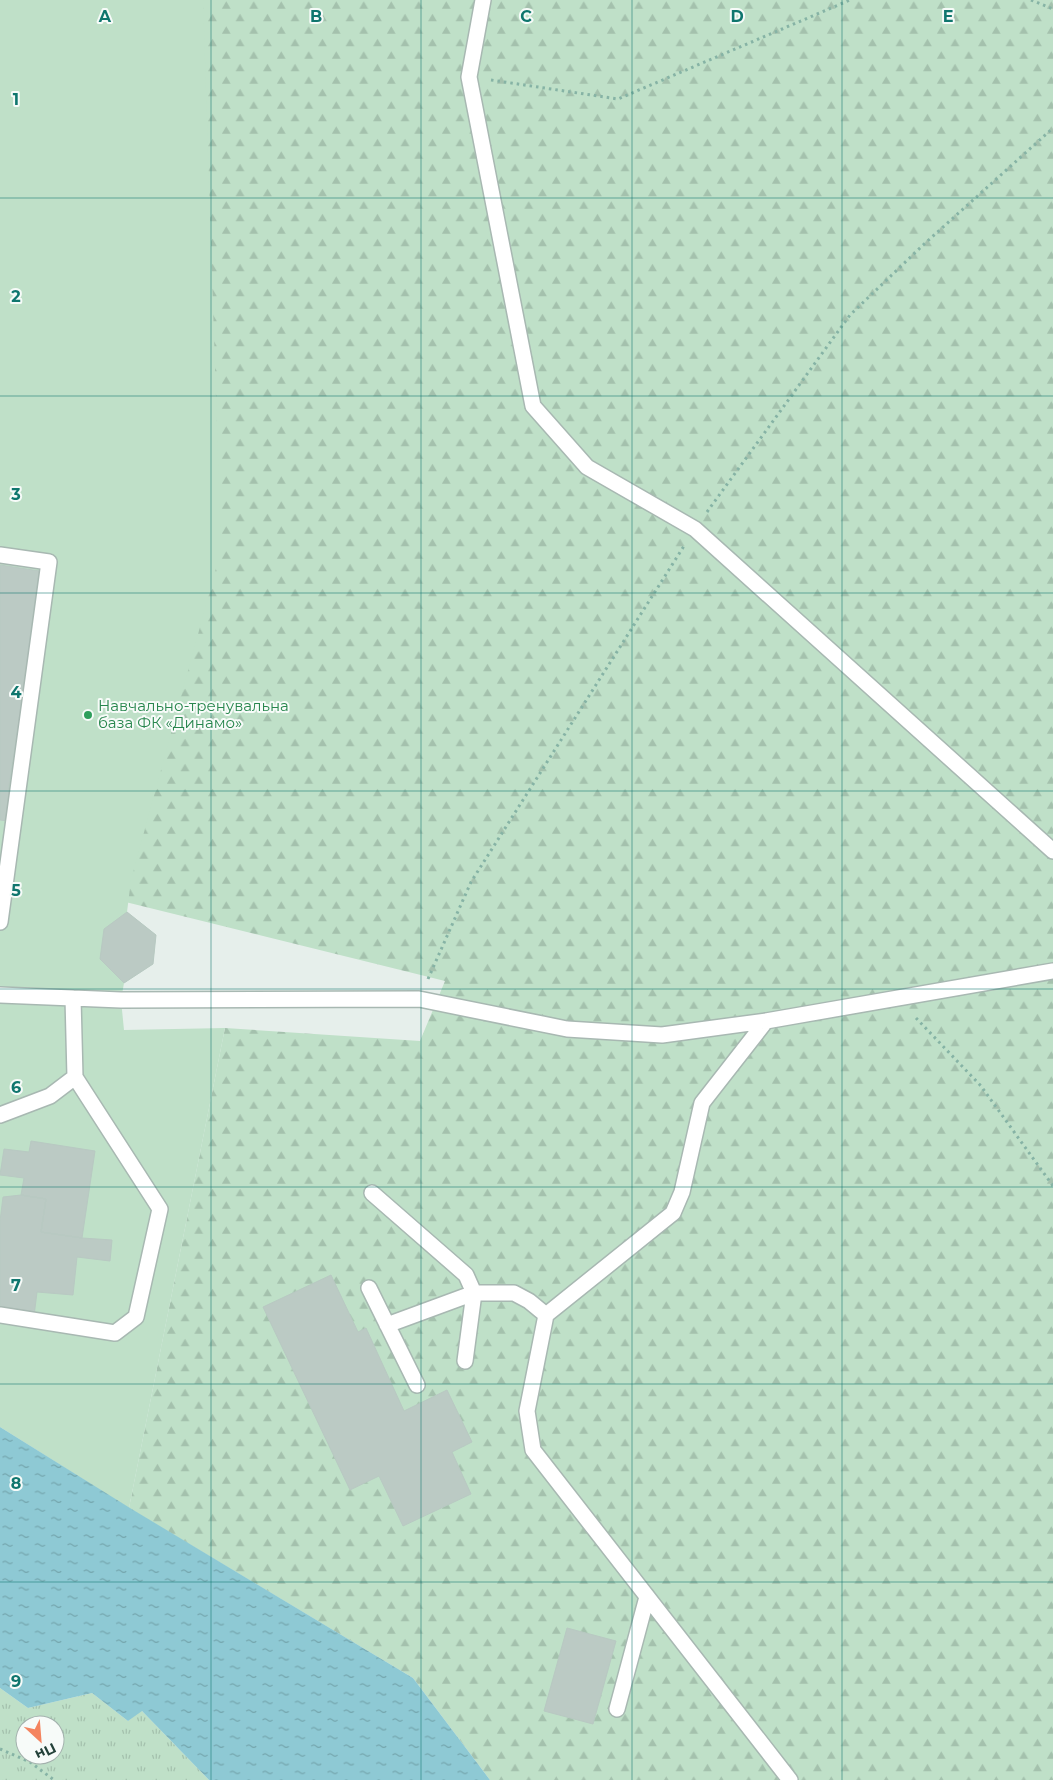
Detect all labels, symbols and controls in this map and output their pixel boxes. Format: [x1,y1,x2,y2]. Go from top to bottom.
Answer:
text: A [98,7,112,26]
text: B [310,7,322,26]
text: C [520,7,532,26]
text: D [730,7,744,26]
text: E [943,7,953,26]
text: 1 [13,90,19,109]
text: 2 [11,287,21,306]
text: 3 [10,485,21,504]
text: 4 [10,683,22,702]
place label: Навчально-тренувальна база ФК «Динамо» [98,696,289,732]
marker: Навчально-тренувальна база ФК «Динамо» [82,709,94,721]
text: 5 [11,881,21,900]
text: 6 [11,1078,21,1097]
text: 7 [11,1276,21,1295]
text: 8 [11,1474,21,1493]
text: 9 [11,1672,21,1691]
north arrow [15,1715,65,1765]
text: Пн [32,1739,59,1764]

